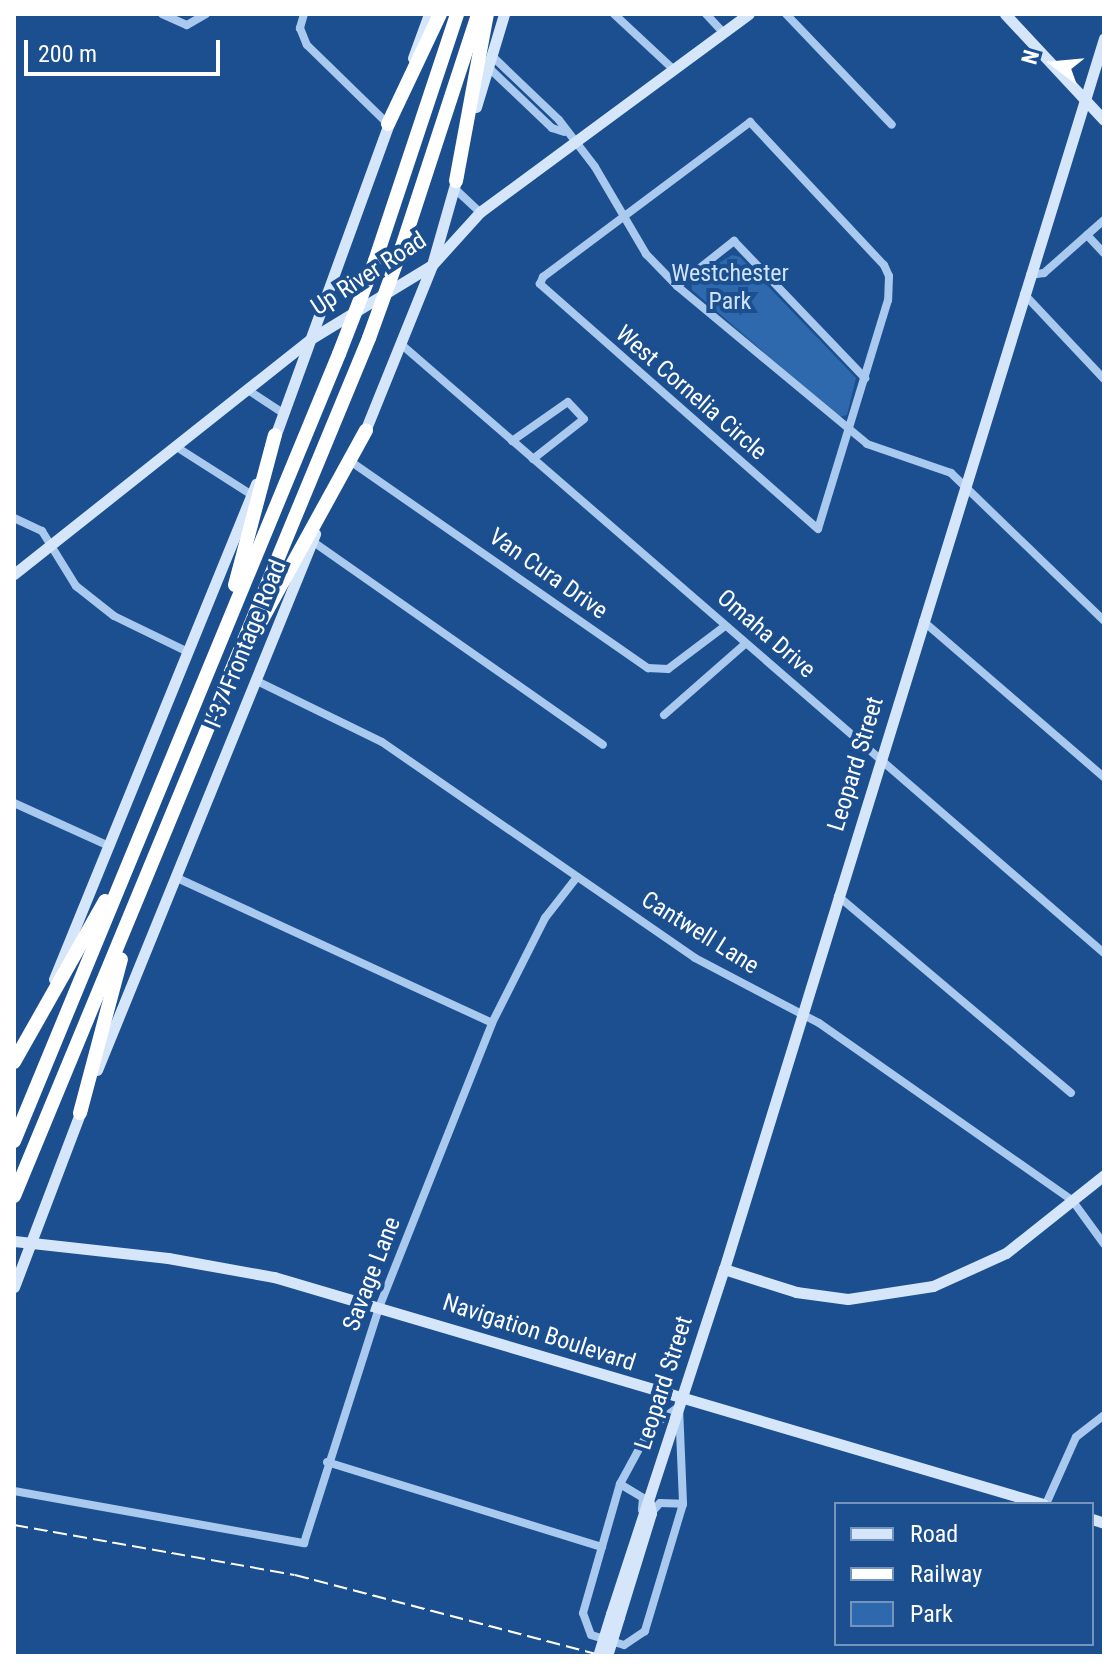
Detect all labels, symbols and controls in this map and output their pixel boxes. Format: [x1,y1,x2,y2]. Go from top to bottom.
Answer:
scale bar [28,24,224,74]
north arrow [1014,24,1094,104]
text: 200 m [38,40,97,68]
text: N [1017,47,1044,67]
street label: Up River Road [306,226,432,322]
park label: Westchester Park [671,260,789,316]
street label: West Cornelia Circle [610,320,772,466]
street label: Van Cura Drive [483,522,613,626]
street label: I-37 Frontage Road [199,556,293,732]
street label: Omaha Drive [711,584,821,684]
street label: Leopard Street [822,693,890,835]
street label: Cantwell Lane [636,886,764,980]
street label: Savage Lane [337,1213,407,1335]
street label: Navigation Boulevard [439,1288,639,1378]
street label: Leopard Street [629,1313,699,1453]
legend [834,1502,1094,1646]
text: Road [910,1520,958,1548]
text: Railway [910,1560,982,1588]
text: Park [910,1600,953,1628]

